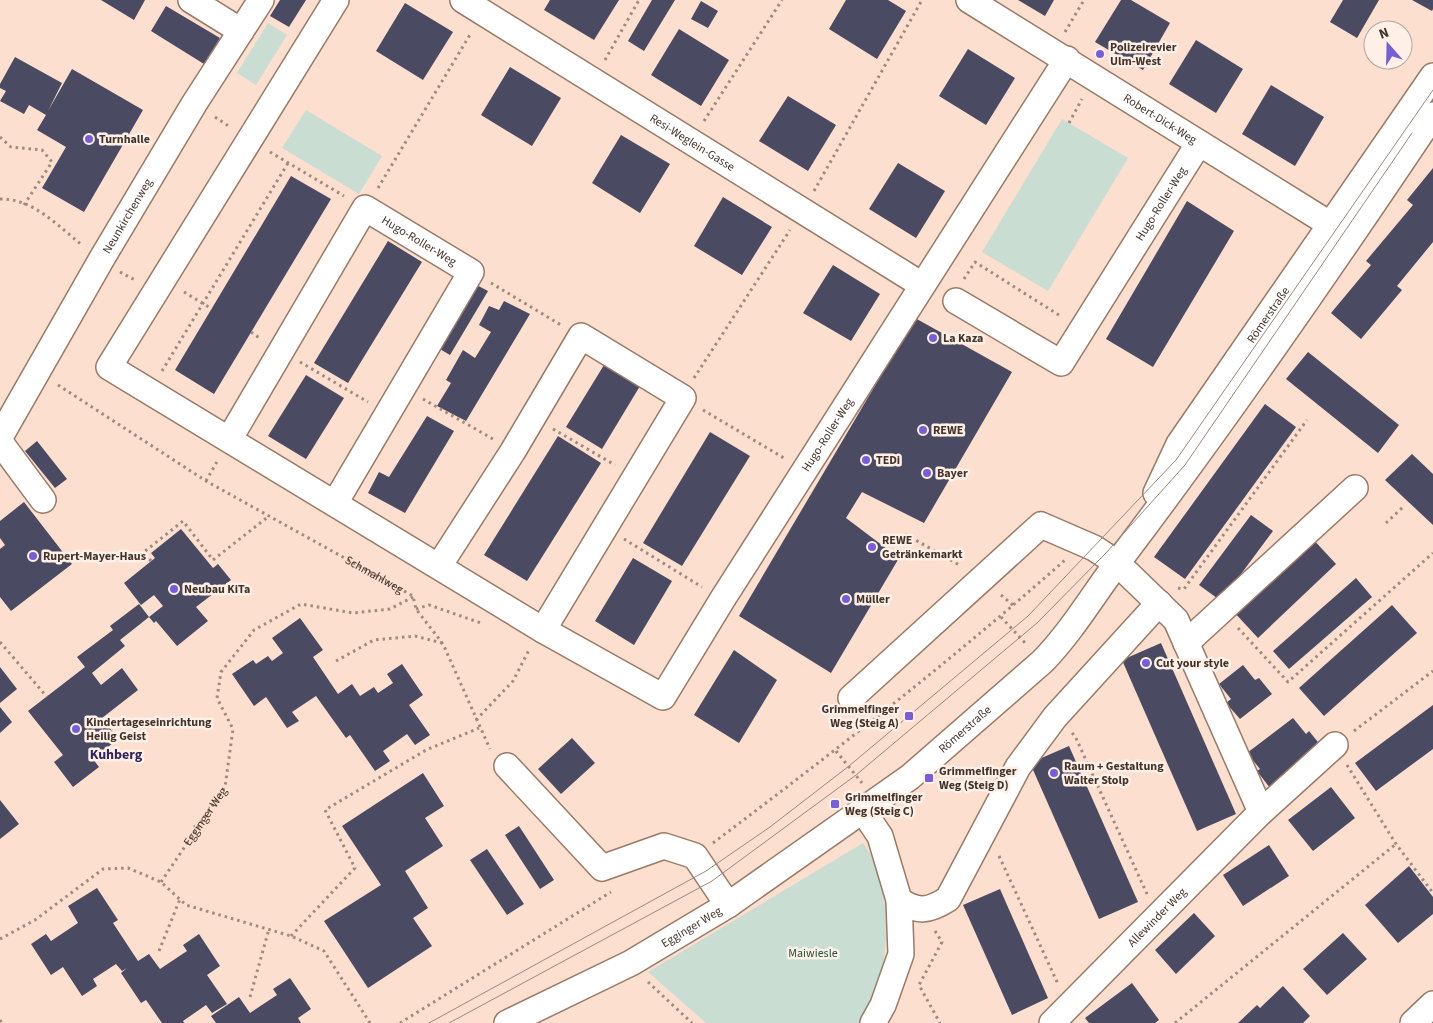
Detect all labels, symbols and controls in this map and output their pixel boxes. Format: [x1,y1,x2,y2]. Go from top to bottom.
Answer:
north arrow [1363,20,1413,70]
text: N [1376,23,1392,45]
place label: Polizeirevier Ulm-West [1110,39,1177,70]
marker: Polizeirevier Ulm-West [1094,48,1106,60]
street label: Robert-Dick-Weg [1120,89,1200,148]
street label: Resi-Weglein-Gasse [647,110,738,175]
place label: Turnhalle [99,131,150,148]
marker: Turnhalle [83,133,95,145]
street label: Hugo-Roller-Weg [1131,163,1191,244]
street label: Neunkirchenweg [98,175,156,257]
street label: Hugo-Roller-Weg [379,212,460,270]
street label: Römerstraße [1243,283,1294,346]
place label: La Kaza [943,330,983,347]
marker: La Kaza [927,332,939,344]
street label: Hugo-Roller-Weg [797,394,857,475]
place label: REWE [933,422,963,439]
marker: REWE [917,424,929,436]
place label: TEDi [876,452,900,469]
marker: TEDi [860,454,872,466]
place label: Bayer [937,465,968,482]
marker: Bayer [921,467,933,479]
place label: REWE Getränkemarkt [882,532,963,563]
marker: REWE Getränkemarkt [866,541,878,553]
place label: Rupert-Mayer-Haus [43,548,146,565]
marker: Rupert-Mayer-Haus [27,550,39,562]
street label: Schmahlweg [342,551,407,598]
place label: Neubau KiTa [184,581,250,598]
marker: Neubau KiTa [168,583,180,595]
place label: Müller [856,591,890,608]
marker: Müller [840,593,852,605]
place label: Cut your style [1156,655,1229,672]
marker: Cut your style [1140,657,1152,669]
place label: Grimmelfinger Weg (Steig A) [822,701,899,732]
street label: Römerstraße [935,701,995,757]
marker: Grimmelfinger Weg (Steig A) [903,710,915,722]
place label: Kindertageseinrichtung Heilig Geist [86,714,212,745]
marker: Kindertageseinrichtung Heilig Geist [70,723,82,735]
district label: Kuhberg [90,745,143,765]
place label: Raum + Gestaltung Walter Stolp [1064,758,1164,789]
place label: Grimmelfinger Weg (Steig D) [939,763,1017,794]
marker: Raum + Gestaltung Walter Stolp [1048,767,1060,779]
marker: Grimmelfinger Weg (Steig D) [923,772,935,784]
street label: Egginger Weg [179,784,231,849]
place label: Grimmelfinger Weg (Steig C) [845,789,923,820]
marker: Grimmelfinger Weg (Steig C) [829,798,841,810]
street label: Allewinder Weg [1124,884,1190,951]
street label: Egginger Weg [658,902,725,952]
park label: Maiwiesle [788,945,838,962]

